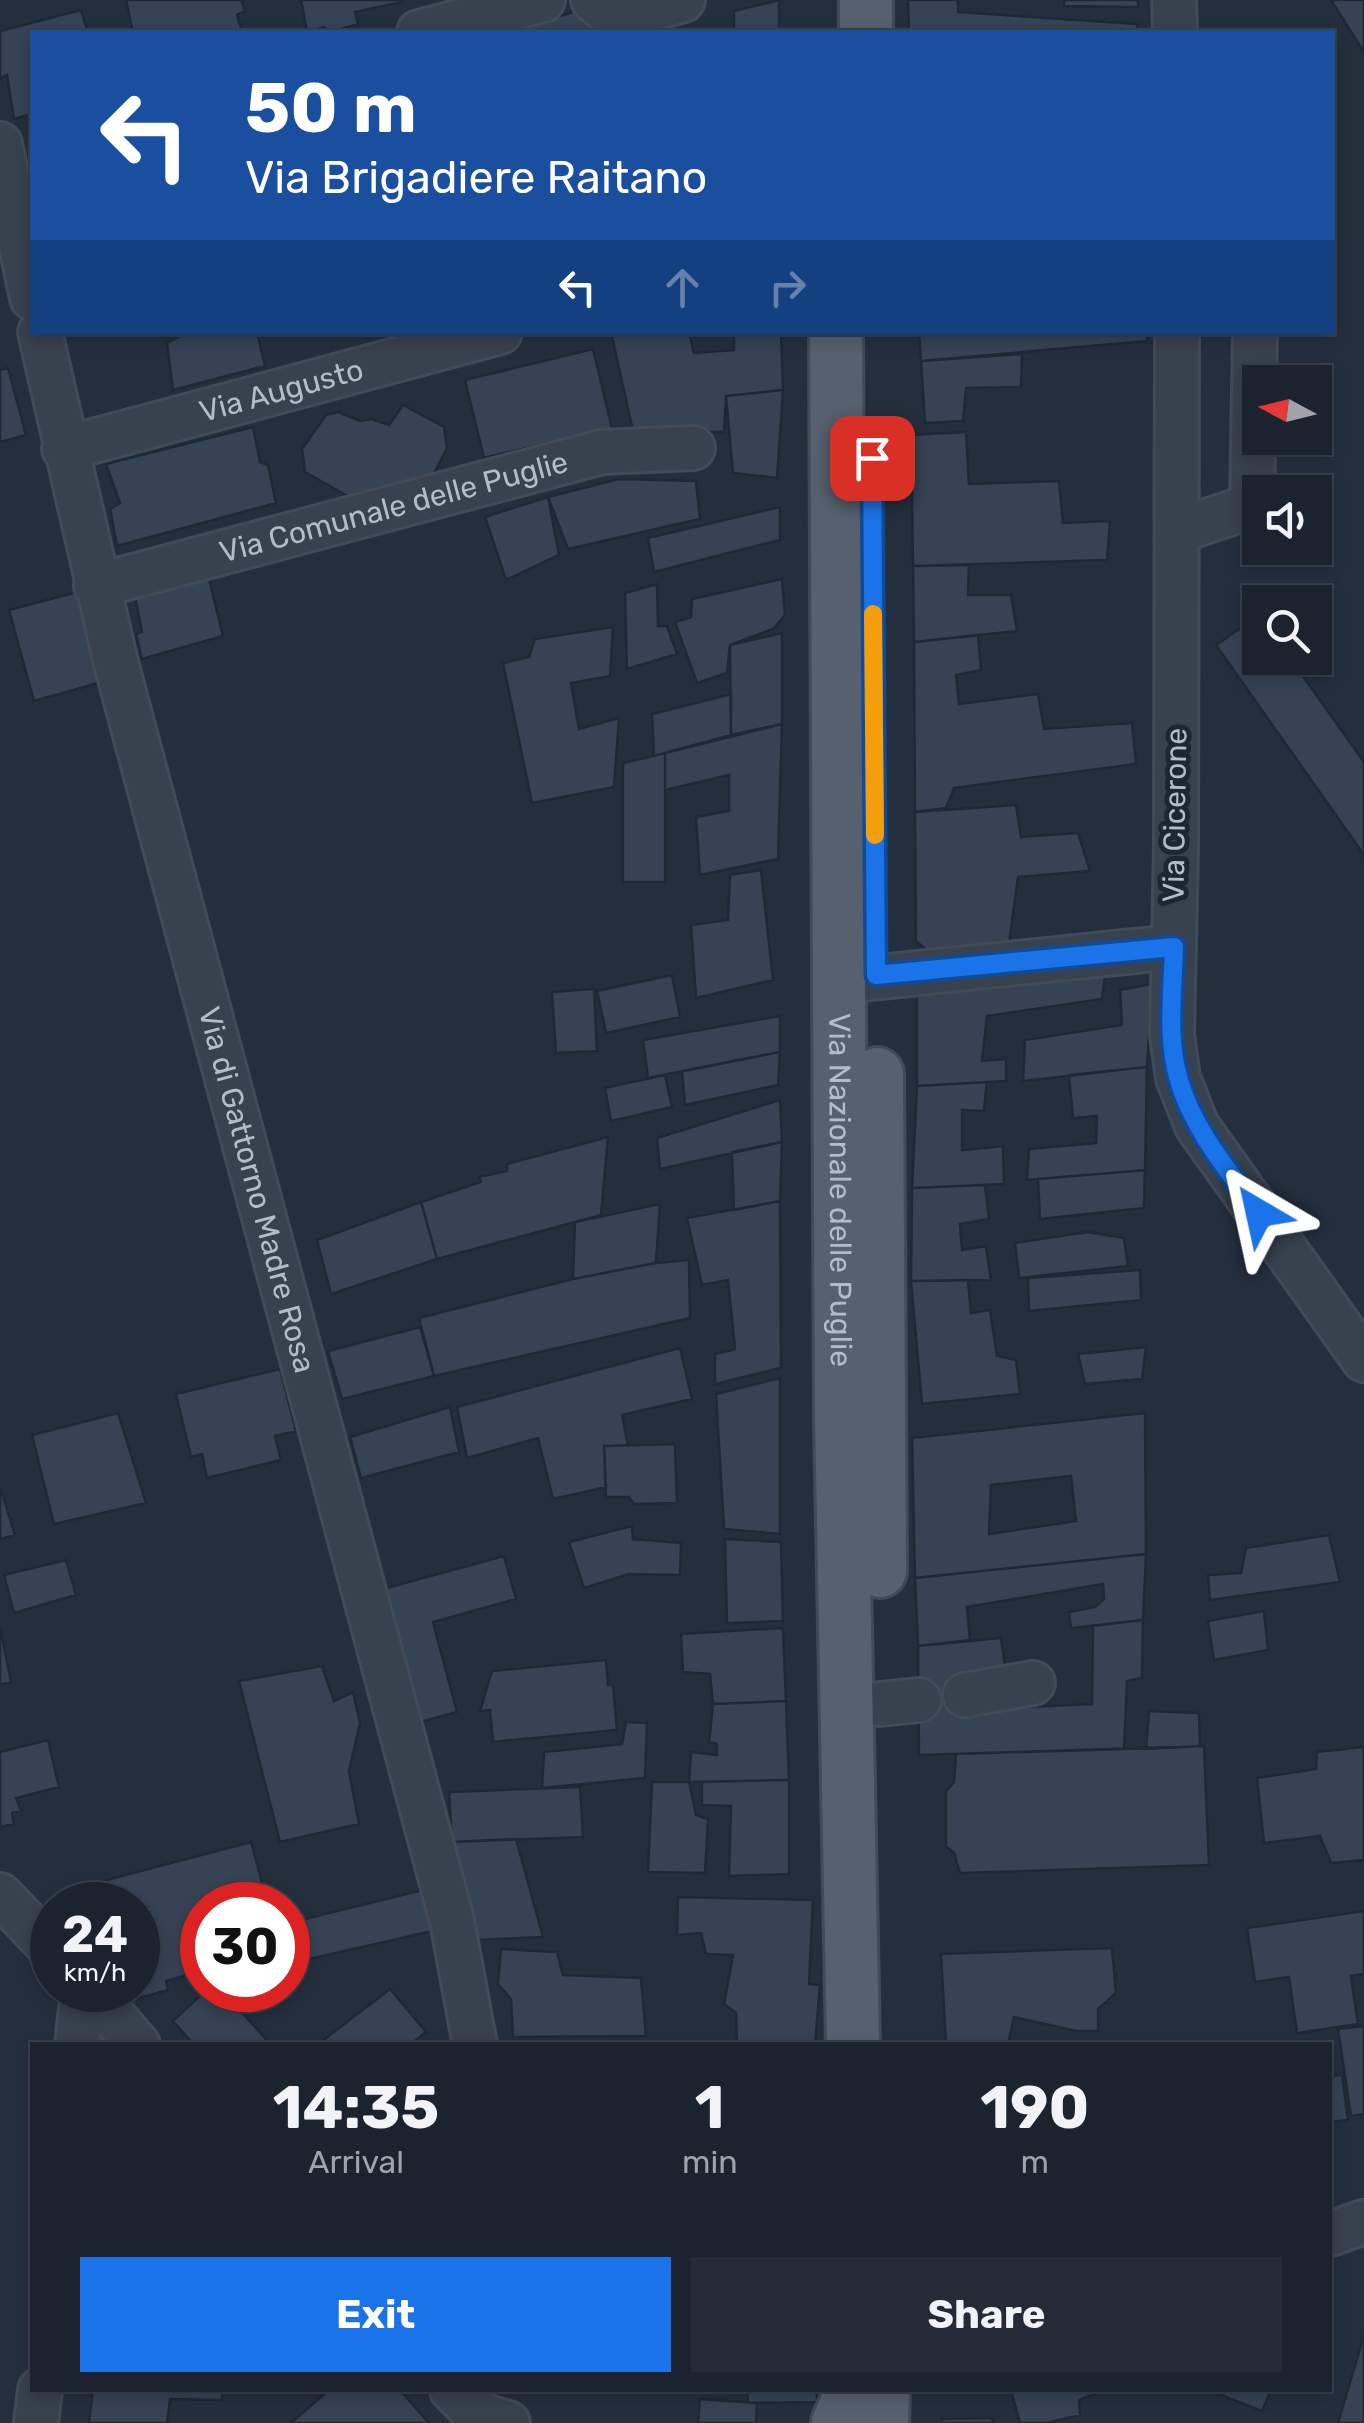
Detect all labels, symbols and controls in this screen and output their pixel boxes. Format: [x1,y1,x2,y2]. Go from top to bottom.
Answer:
text: 50 m [245,67,417,150]
icon: left [80,70,210,200]
text: Via Brigadiere Raitano [245,151,707,204]
icon: left [550,260,605,315]
icon: ahead [655,260,710,315]
icon: right [760,260,815,315]
street label: Via Augusto [195,352,367,430]
north arrow [1242,365,1332,455]
map controls [1242,365,1332,675]
pin [830,416,915,501]
icon: arrive [845,431,900,486]
street label: Via Comunale delle Puglie [216,444,572,571]
button: sound [1242,475,1332,565]
button: search [1242,585,1332,675]
street label: Via Cicerone [1155,727,1195,903]
street label: Via di Gattorno Madre Rosa [191,1003,323,1377]
street label: Via Nazionale delle Puglie [821,1013,859,1367]
position arrow [1207,1161,1311,1265]
speed limit sign: 30 [180,1882,310,2012]
text: 24 [62,1905,128,1965]
text: km/h [64,1958,126,1987]
text: 14:35 [273,2072,439,2143]
text: 1 [695,2072,725,2143]
text: 190 [980,2072,1089,2143]
text: Arrival [308,2143,404,2181]
text: min [682,2143,738,2181]
text: m [1021,2143,1049,2181]
button: Exit [80,2257,671,2372]
button: Share [691,2257,1282,2372]

